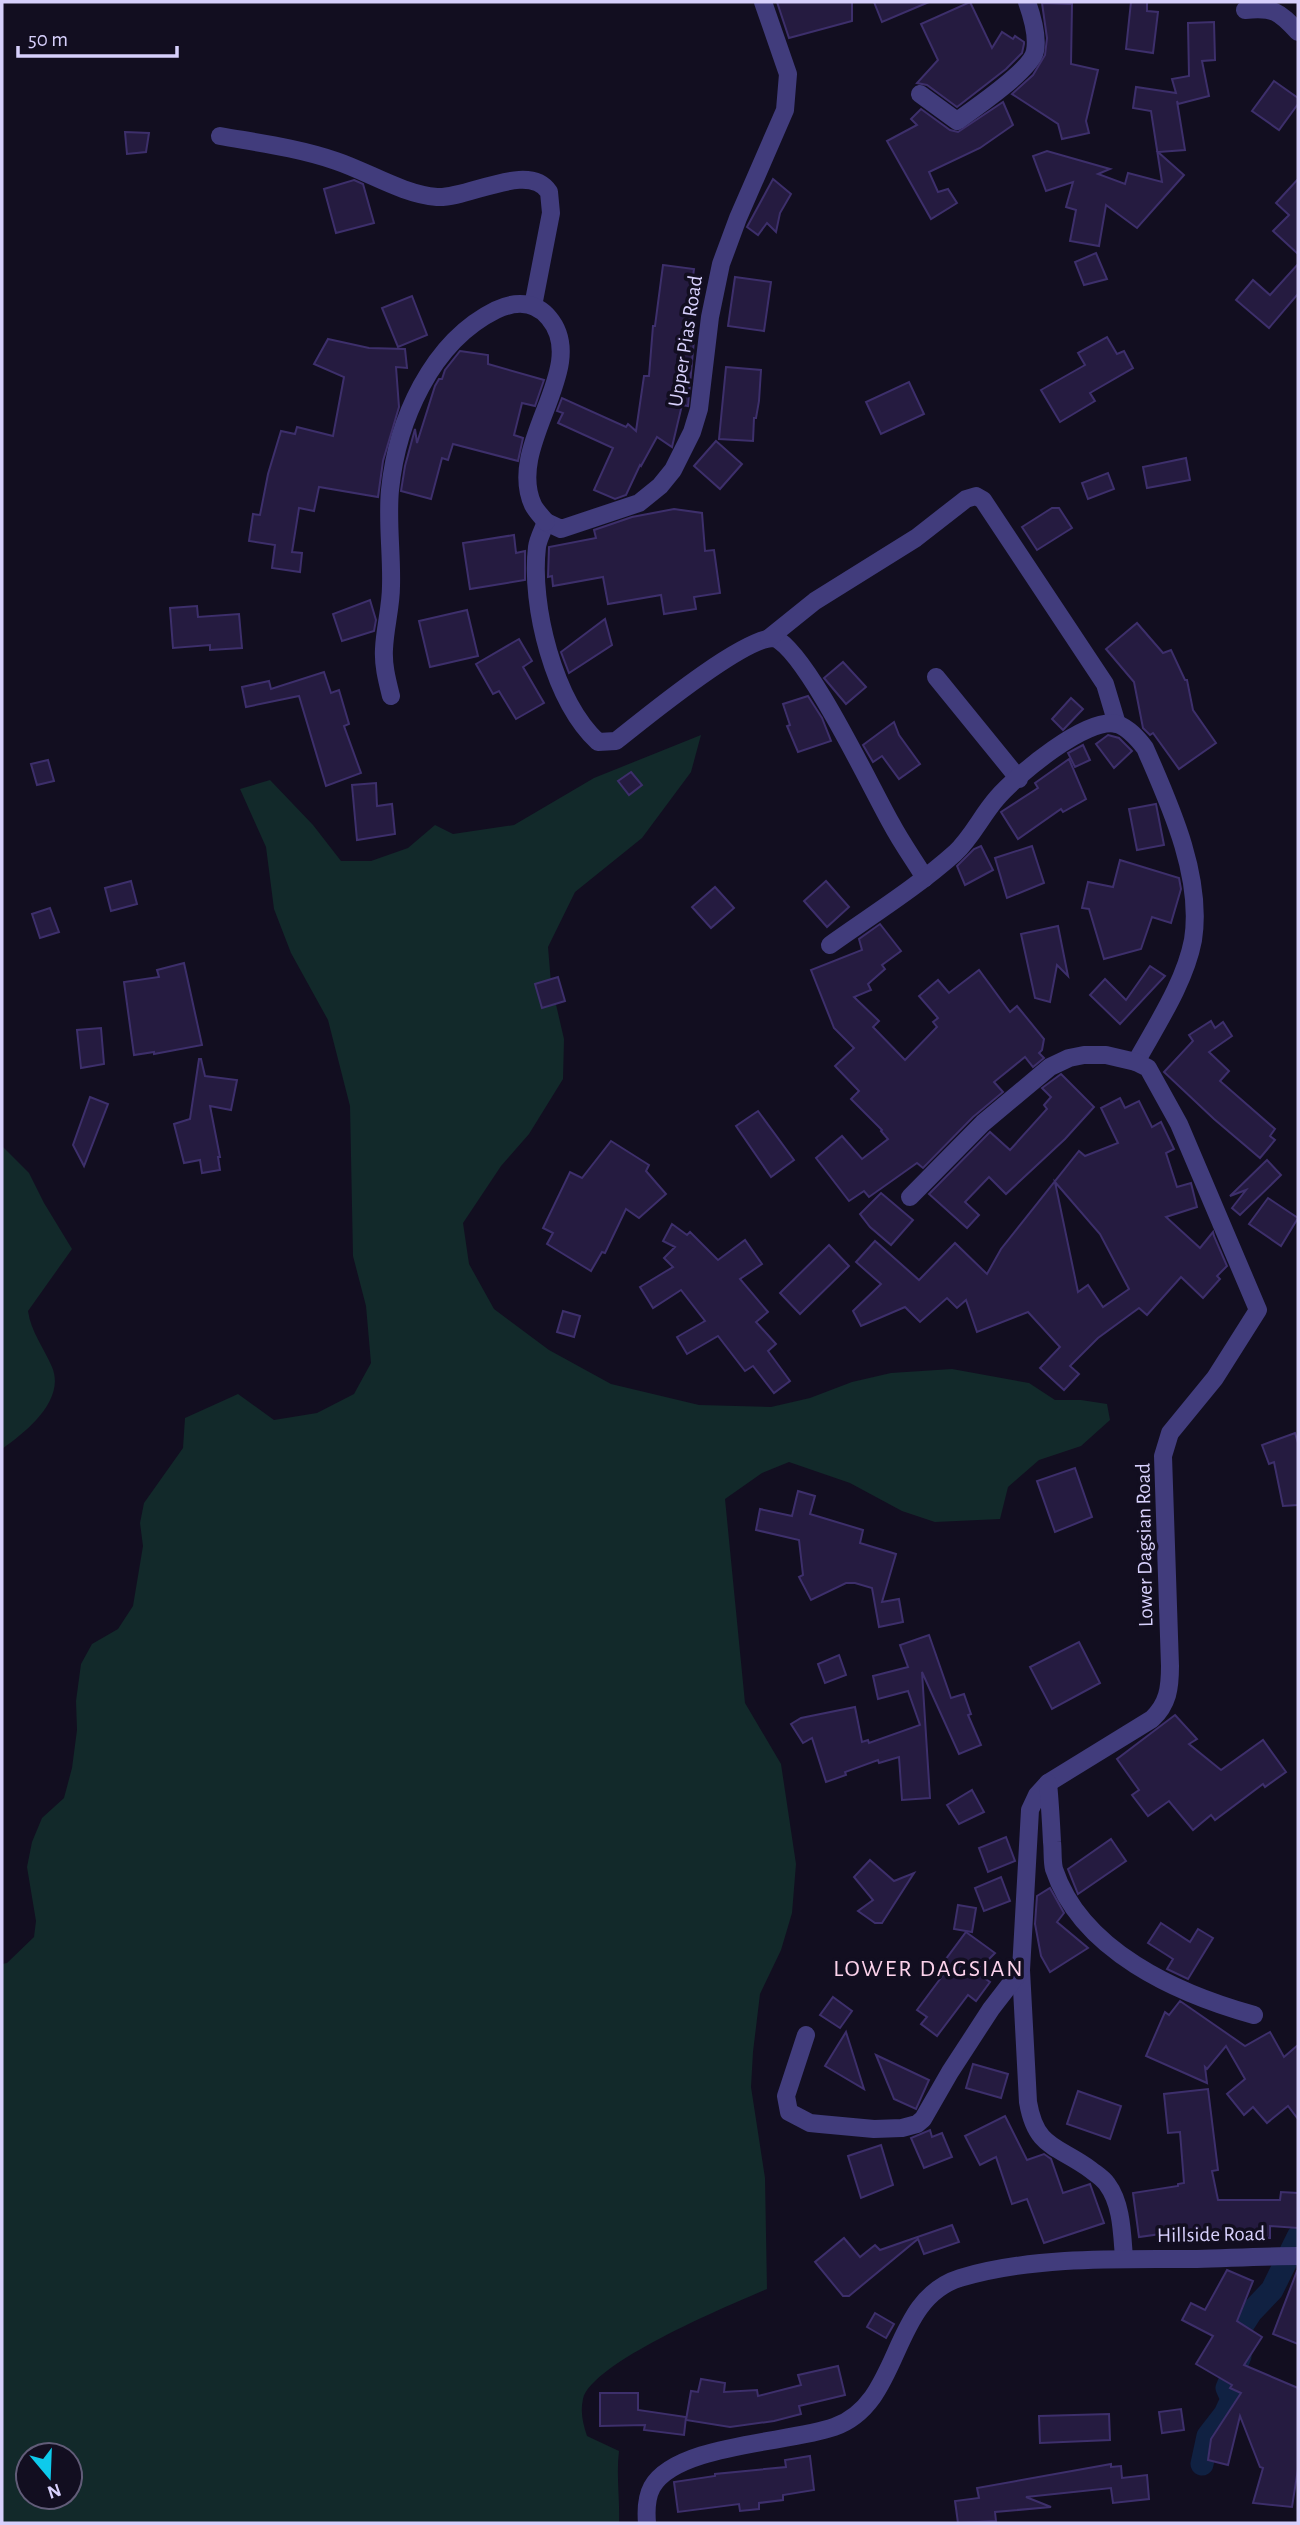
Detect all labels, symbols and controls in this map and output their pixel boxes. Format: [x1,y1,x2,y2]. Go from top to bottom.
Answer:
scale bar [18,14,177,58]
text: 50 m [28,29,68,50]
street label: Upper Pias Road [665,274,706,408]
street label: Lower Dagsian Road [1133,1463,1156,1627]
district label: LOWER DAGSIAN [833,1957,1025,1981]
street label: Hillside Road [1157,2223,1266,2246]
north arrow [14,2441,84,2511]
text: N [45,2480,63,2502]

